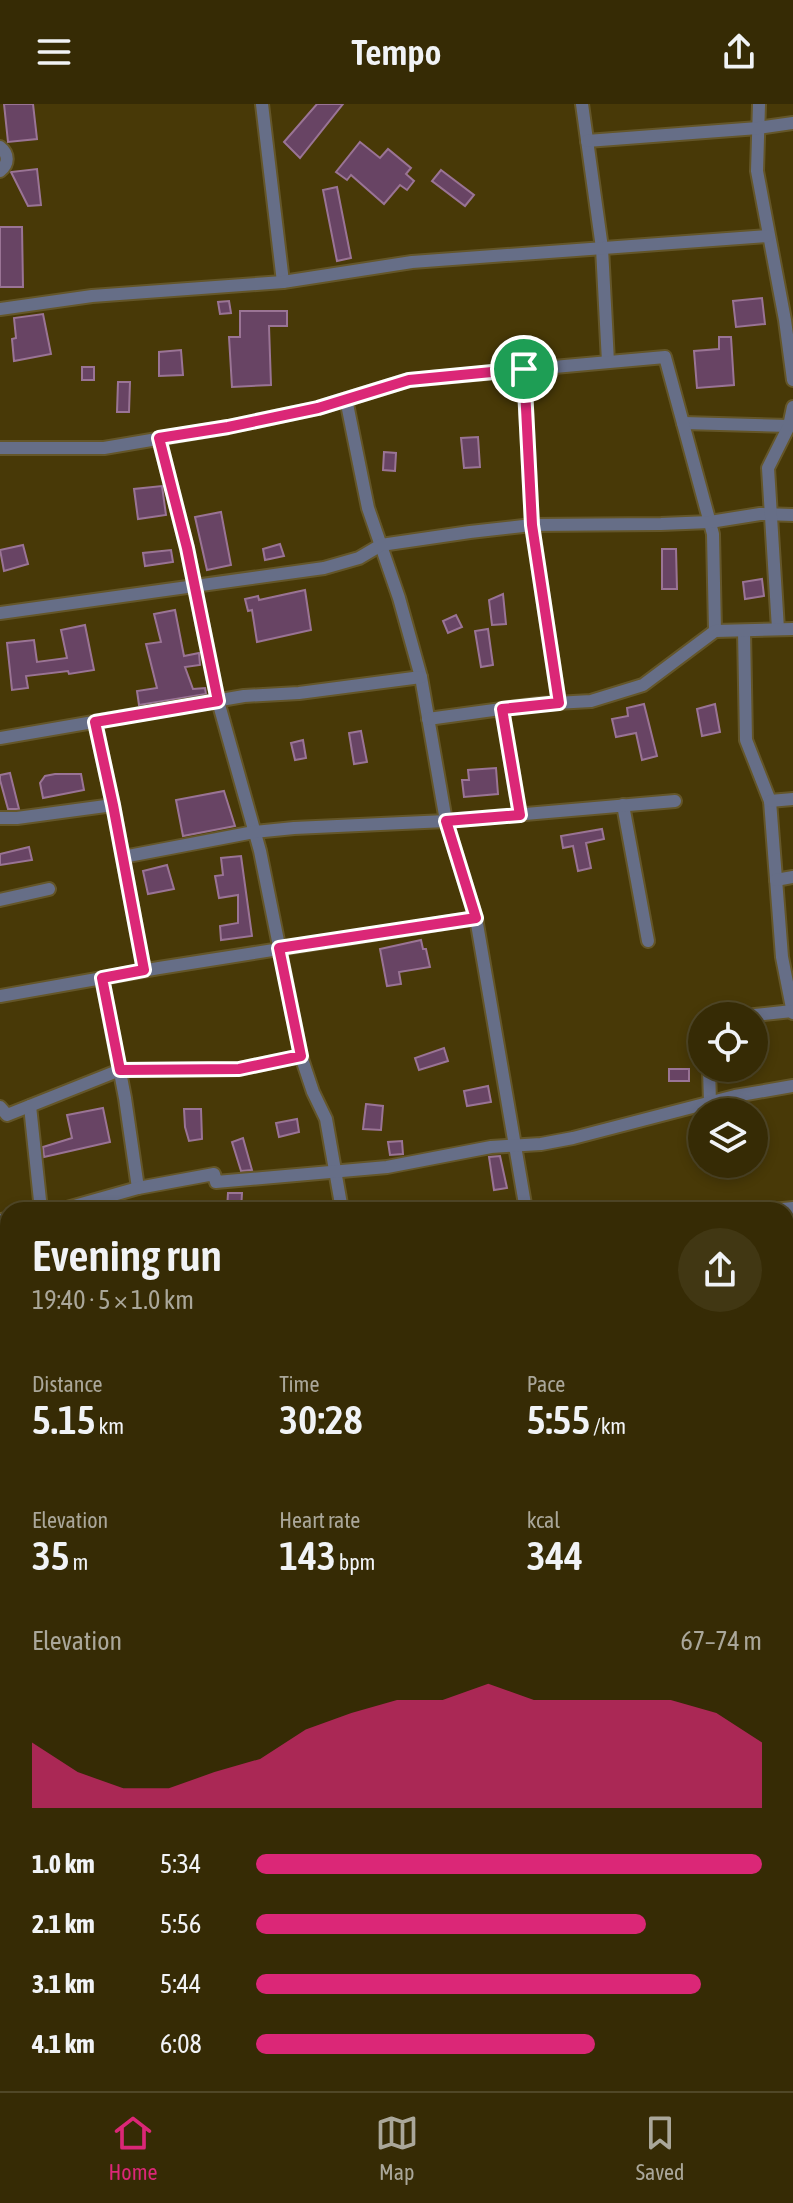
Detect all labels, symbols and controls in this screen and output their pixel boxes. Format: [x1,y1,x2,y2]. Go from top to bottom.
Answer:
icon: menu [32,30,76,74]
icon: share [717,30,761,74]
text: Tempo [352,31,441,73]
pin [490,335,558,403]
icon: arrive [502,347,546,391]
map controls [688,1002,768,1178]
button: locate [688,1002,768,1082]
button: layers [688,1098,768,1178]
button: share [678,1228,762,1312]
text: Evening run [32,1230,222,1280]
text: 19:40 · 5 × 1.0 km [32,1285,194,1315]
text: Distance [32,1371,103,1397]
text: Time [279,1371,319,1397]
text: Pace [527,1371,565,1397]
text: 5.15 [32,1397,96,1442]
text: 30:28 [279,1397,362,1442]
text: 5:55 [527,1397,590,1442]
text: km [96,1413,124,1439]
text: /km [590,1413,626,1439]
text: Elevation [32,1507,108,1533]
text: Heart rate [279,1507,360,1533]
text: kcal [527,1507,560,1533]
text: 35 [32,1533,70,1578]
text: 143 [279,1533,336,1578]
text: 344 [527,1533,583,1578]
text: m [70,1549,88,1575]
text: bpm [336,1549,375,1575]
text: Elevation [32,1626,122,1656]
text: 67–74 m [680,1626,762,1656]
text: 1.0 km [32,1849,95,1879]
text: 5:34 [160,1849,201,1879]
text: 2.1 km [32,1909,95,1939]
text: 5:56 [160,1909,201,1939]
text: 3.1 km [32,1969,95,1999]
text: 5:44 [160,1969,201,1999]
text: 4.1 km [32,2029,95,2059]
text: 6:08 [160,2029,202,2059]
tab: Home [109,2111,158,2185]
tab: Map [375,2111,419,2185]
tab: Saved [636,2111,684,2185]

